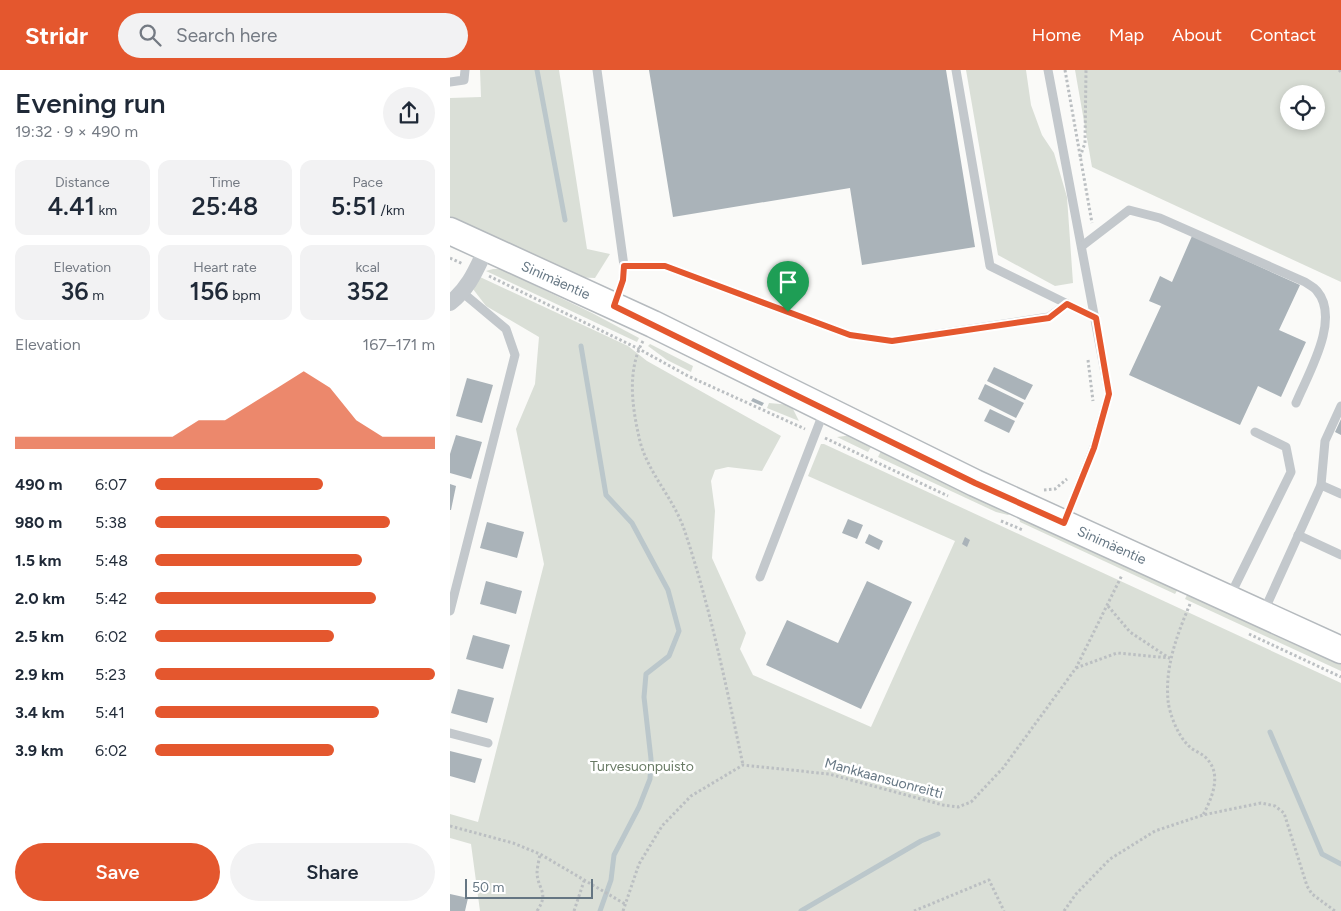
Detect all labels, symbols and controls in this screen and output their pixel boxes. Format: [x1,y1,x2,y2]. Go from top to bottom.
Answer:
search box [118,13,468,58]
text: Stridr [25,21,88,50]
icon: search [136,21,164,49]
text: Search here [176,24,277,47]
text: Home [1032,24,1081,46]
text: Map [1109,24,1144,46]
text: About [1172,24,1222,46]
text: Contact [1250,24,1316,46]
map controls [1280,85,1325,130]
button: locate [1280,85,1325,130]
text: Evening run [15,86,166,120]
button: share [383,87,435,139]
text: 19:32 · 9 × 490 m [15,122,138,141]
text: Distance [55,174,110,191]
text: Time [210,174,240,191]
text: Pace [353,174,383,191]
text: 4.41 [47,191,95,221]
text: 25:48 [192,191,258,221]
text: 5:51 [331,191,377,221]
text: km [95,202,117,219]
text: /km [377,202,405,219]
street label: Sinimäentie [519,258,593,303]
text: Elevation [54,259,111,276]
text: Heart rate [193,259,257,276]
text: kcal [355,259,380,276]
pin [767,261,809,312]
icon: arrive [774,268,802,296]
text: 36 [61,276,89,306]
text: 156 [189,276,229,306]
text: 352 [346,276,389,306]
text: m [89,287,104,304]
text: bpm [229,287,261,304]
text: Elevation [15,335,81,354]
text: 167–171 m [363,335,435,354]
text: 490 m [15,475,63,494]
text: 6:07 [95,475,127,494]
text: 980 m [15,513,62,532]
text: 5:38 [95,513,127,532]
street label: Sinimäentie [1075,523,1149,568]
text: 1.5 km [15,551,61,570]
text: 5:48 [95,551,128,570]
text: 2.0 km [15,589,65,608]
text: 5:42 [95,589,127,608]
text: 2.5 km [15,627,64,646]
text: 6:02 [95,627,127,646]
text: 2.9 km [15,665,64,684]
text: 5:23 [95,665,126,684]
text: 3.4 km [15,703,64,722]
text: 5:41 [95,703,125,722]
text: 3.9 km [15,741,64,760]
text: 6:02 [95,741,127,760]
street label: Mankkaansuonreitti [823,754,945,802]
park label: Turvesuonpuisto [590,758,694,775]
button: Save [15,843,220,901]
button: Share [230,843,435,901]
scale bar [465,876,592,899]
text: 50 m [472,879,504,896]

